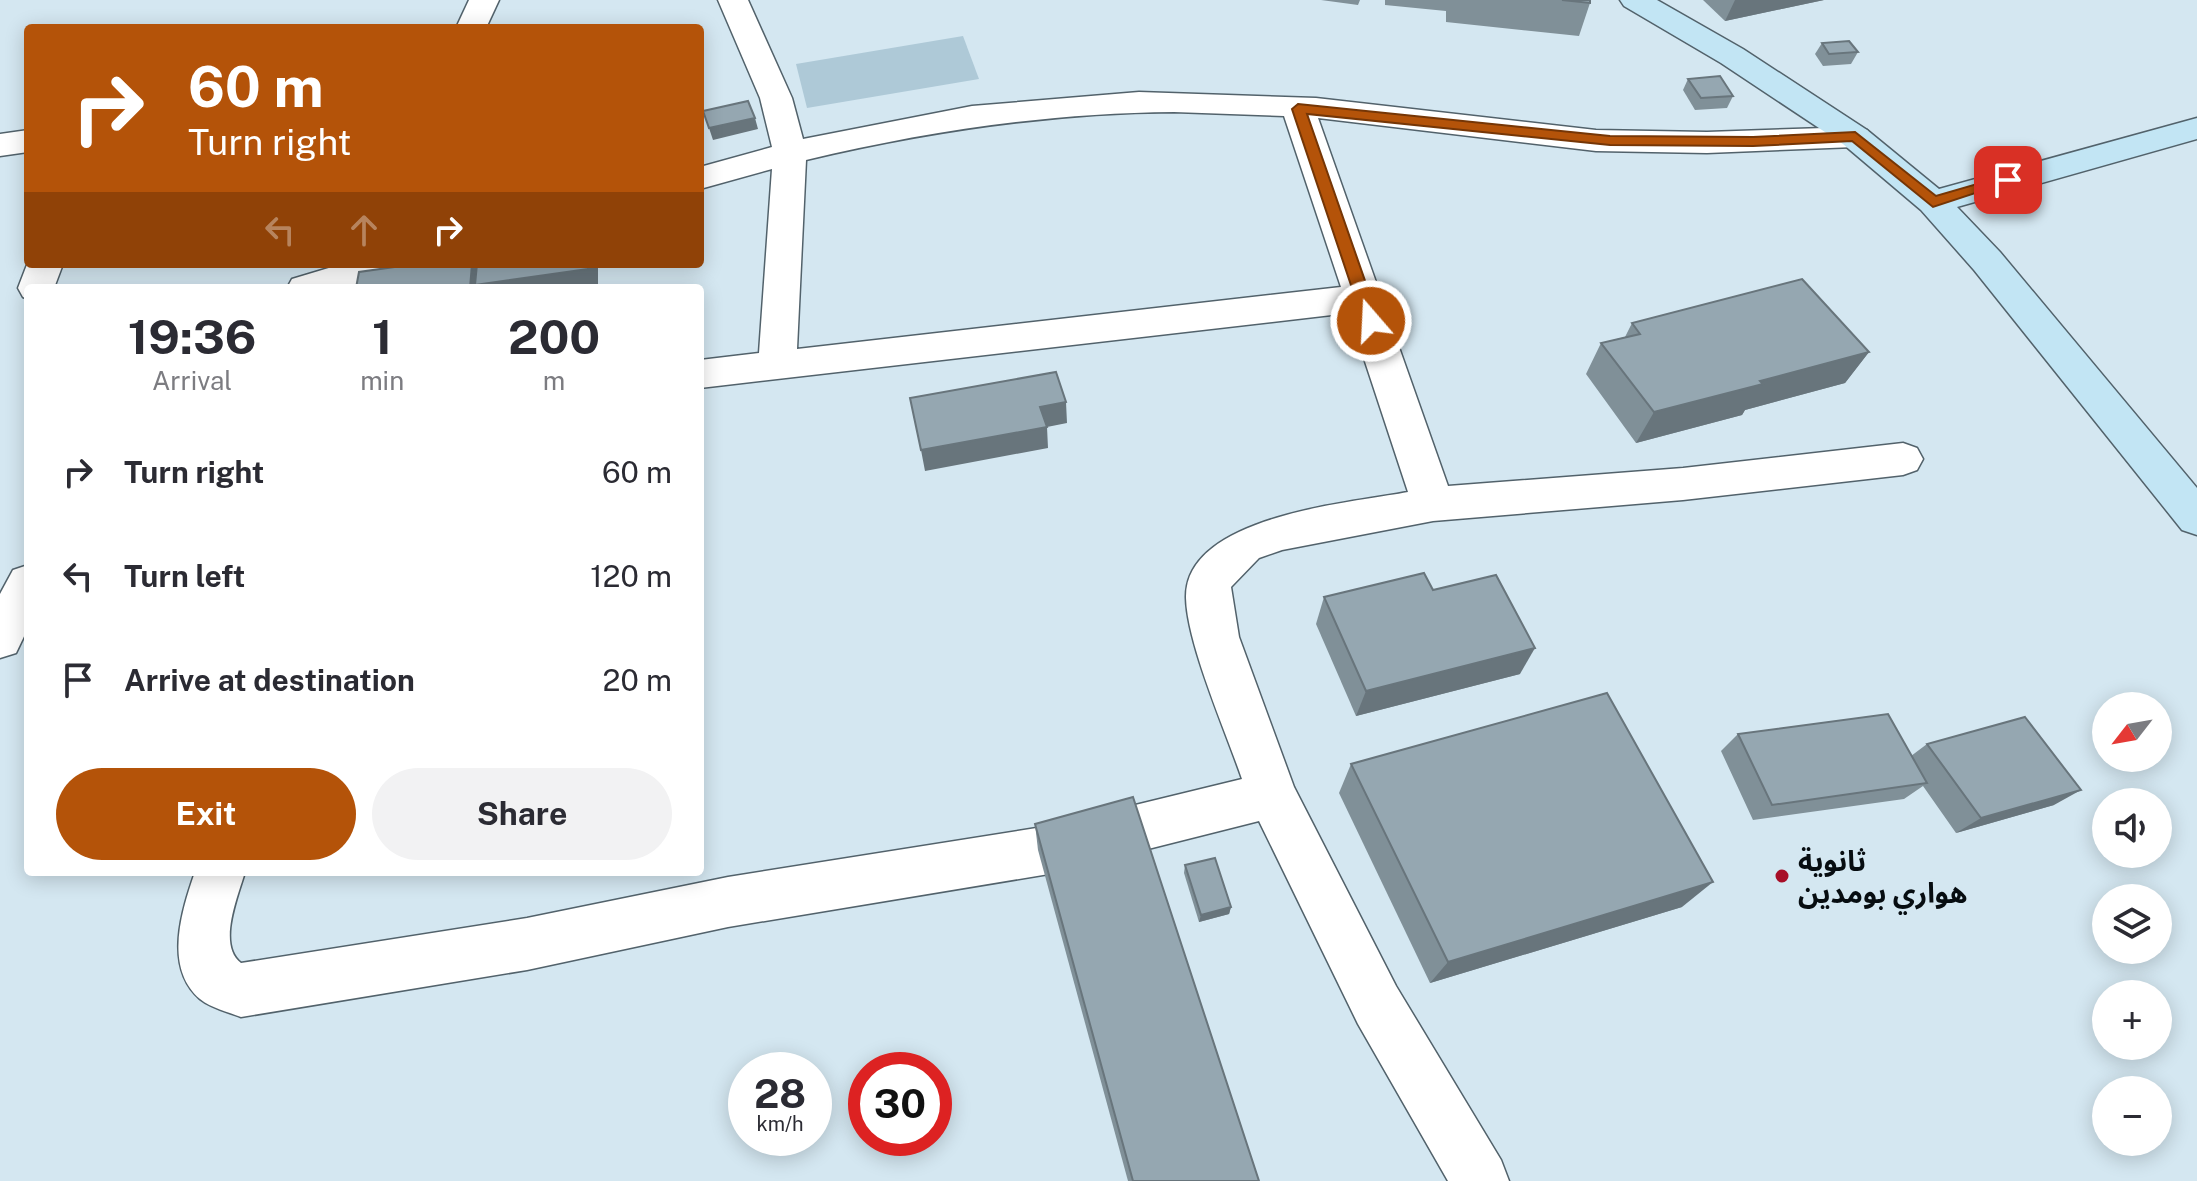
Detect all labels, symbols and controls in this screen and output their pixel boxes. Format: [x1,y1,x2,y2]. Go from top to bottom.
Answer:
text: 60 m [188,54,324,120]
icon: right [56,56,160,160]
text: Turn right [188,121,351,163]
pin [1974,146,2042,214]
icon: arrive [1986,158,2030,202]
icon: left [258,208,302,252]
icon: ahead [342,208,386,252]
icon: right [426,208,470,252]
position arrow [1329,279,1413,363]
text: 19:36 [128,308,256,365]
text: 1 [372,308,392,365]
text: 200 [508,308,600,365]
text: Arrival [152,365,232,396]
text: min [360,365,404,396]
text: m [543,365,565,396]
icon: right [56,450,100,494]
text: Turn right [124,454,264,490]
text: 60 m [602,454,672,490]
icon: left [56,554,100,598]
text: Turn left [124,558,245,594]
text: 120 m [590,558,672,594]
icon: arrive [56,658,100,702]
text: Arrive at destination [124,662,415,698]
text: 20 m [603,662,672,698]
north arrow [2092,692,2172,772]
map controls [2092,692,2172,1156]
button: Exit [56,768,356,860]
button: Share [372,768,672,860]
button: sound [2092,788,2172,868]
place label: ثانوية هواري بومدين [1798,844,1967,915]
marker: ثانوية هواري بومدين [1773,867,1791,885]
button: layers [2092,884,2172,964]
button: + [2092,980,2172,1060]
speed limit sign: 30 [848,1052,952,1156]
text: 28 [754,1070,806,1117]
button: − [2092,1076,2172,1156]
text: km/h [756,1112,804,1136]

